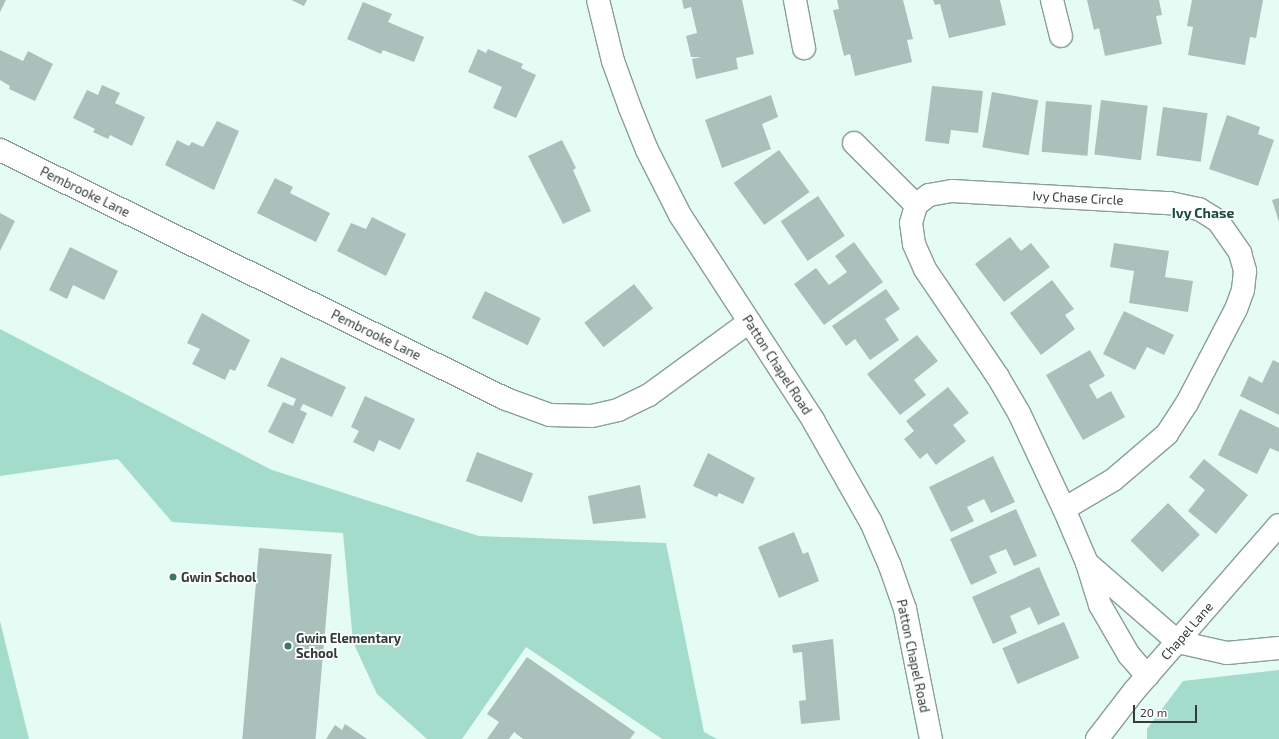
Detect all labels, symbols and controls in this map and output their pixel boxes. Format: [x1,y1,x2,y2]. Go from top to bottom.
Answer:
street label: Pembrooke Lane [38,164,132,220]
street label: Ivy Chase Circle [1032,188,1124,208]
district label: Ivy Chase [1172,205,1234,221]
street label: Pembrooke Lane [329,307,423,363]
street label: Patton Chapel Road [739,312,815,418]
place label: Gwin School [181,569,256,585]
marker: Gwin School [168,572,178,582]
street label: Patton Chapel Road [893,598,933,714]
street label: Chapel Lane [1158,599,1216,663]
place label: Gwin Elementary School [296,631,401,662]
marker: Gwin Elementary School [283,641,293,651]
scale bar [1135,697,1199,723]
text: 20 m [1140,705,1167,719]

